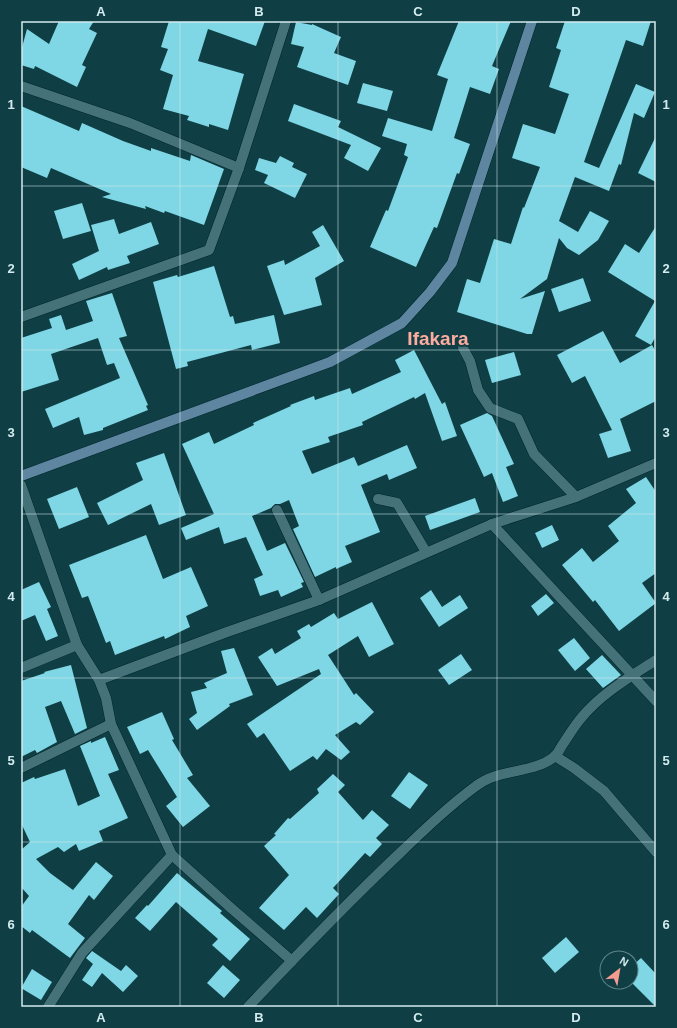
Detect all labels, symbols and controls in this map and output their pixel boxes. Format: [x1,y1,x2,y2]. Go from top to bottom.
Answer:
text: A [96,4,106,19]
text: B [254,4,264,19]
text: C [413,4,423,19]
text: D [571,4,581,19]
text: 1 [7,97,15,112]
text: 1 [662,97,670,112]
text: 2 [7,261,15,276]
text: 2 [662,261,670,276]
district label: Ifakara [407,328,469,349]
text: 3 [7,425,15,440]
text: 3 [662,425,670,440]
text: 4 [7,589,15,604]
text: 4 [662,589,670,604]
text: 5 [7,753,15,768]
text: 5 [662,753,670,768]
text: 6 [7,917,15,932]
text: 6 [662,917,670,932]
north arrow [599,950,639,990]
text: N [618,954,631,969]
text: A [96,1010,106,1025]
text: B [254,1010,264,1025]
text: C [413,1010,423,1025]
text: D [571,1010,581,1025]

